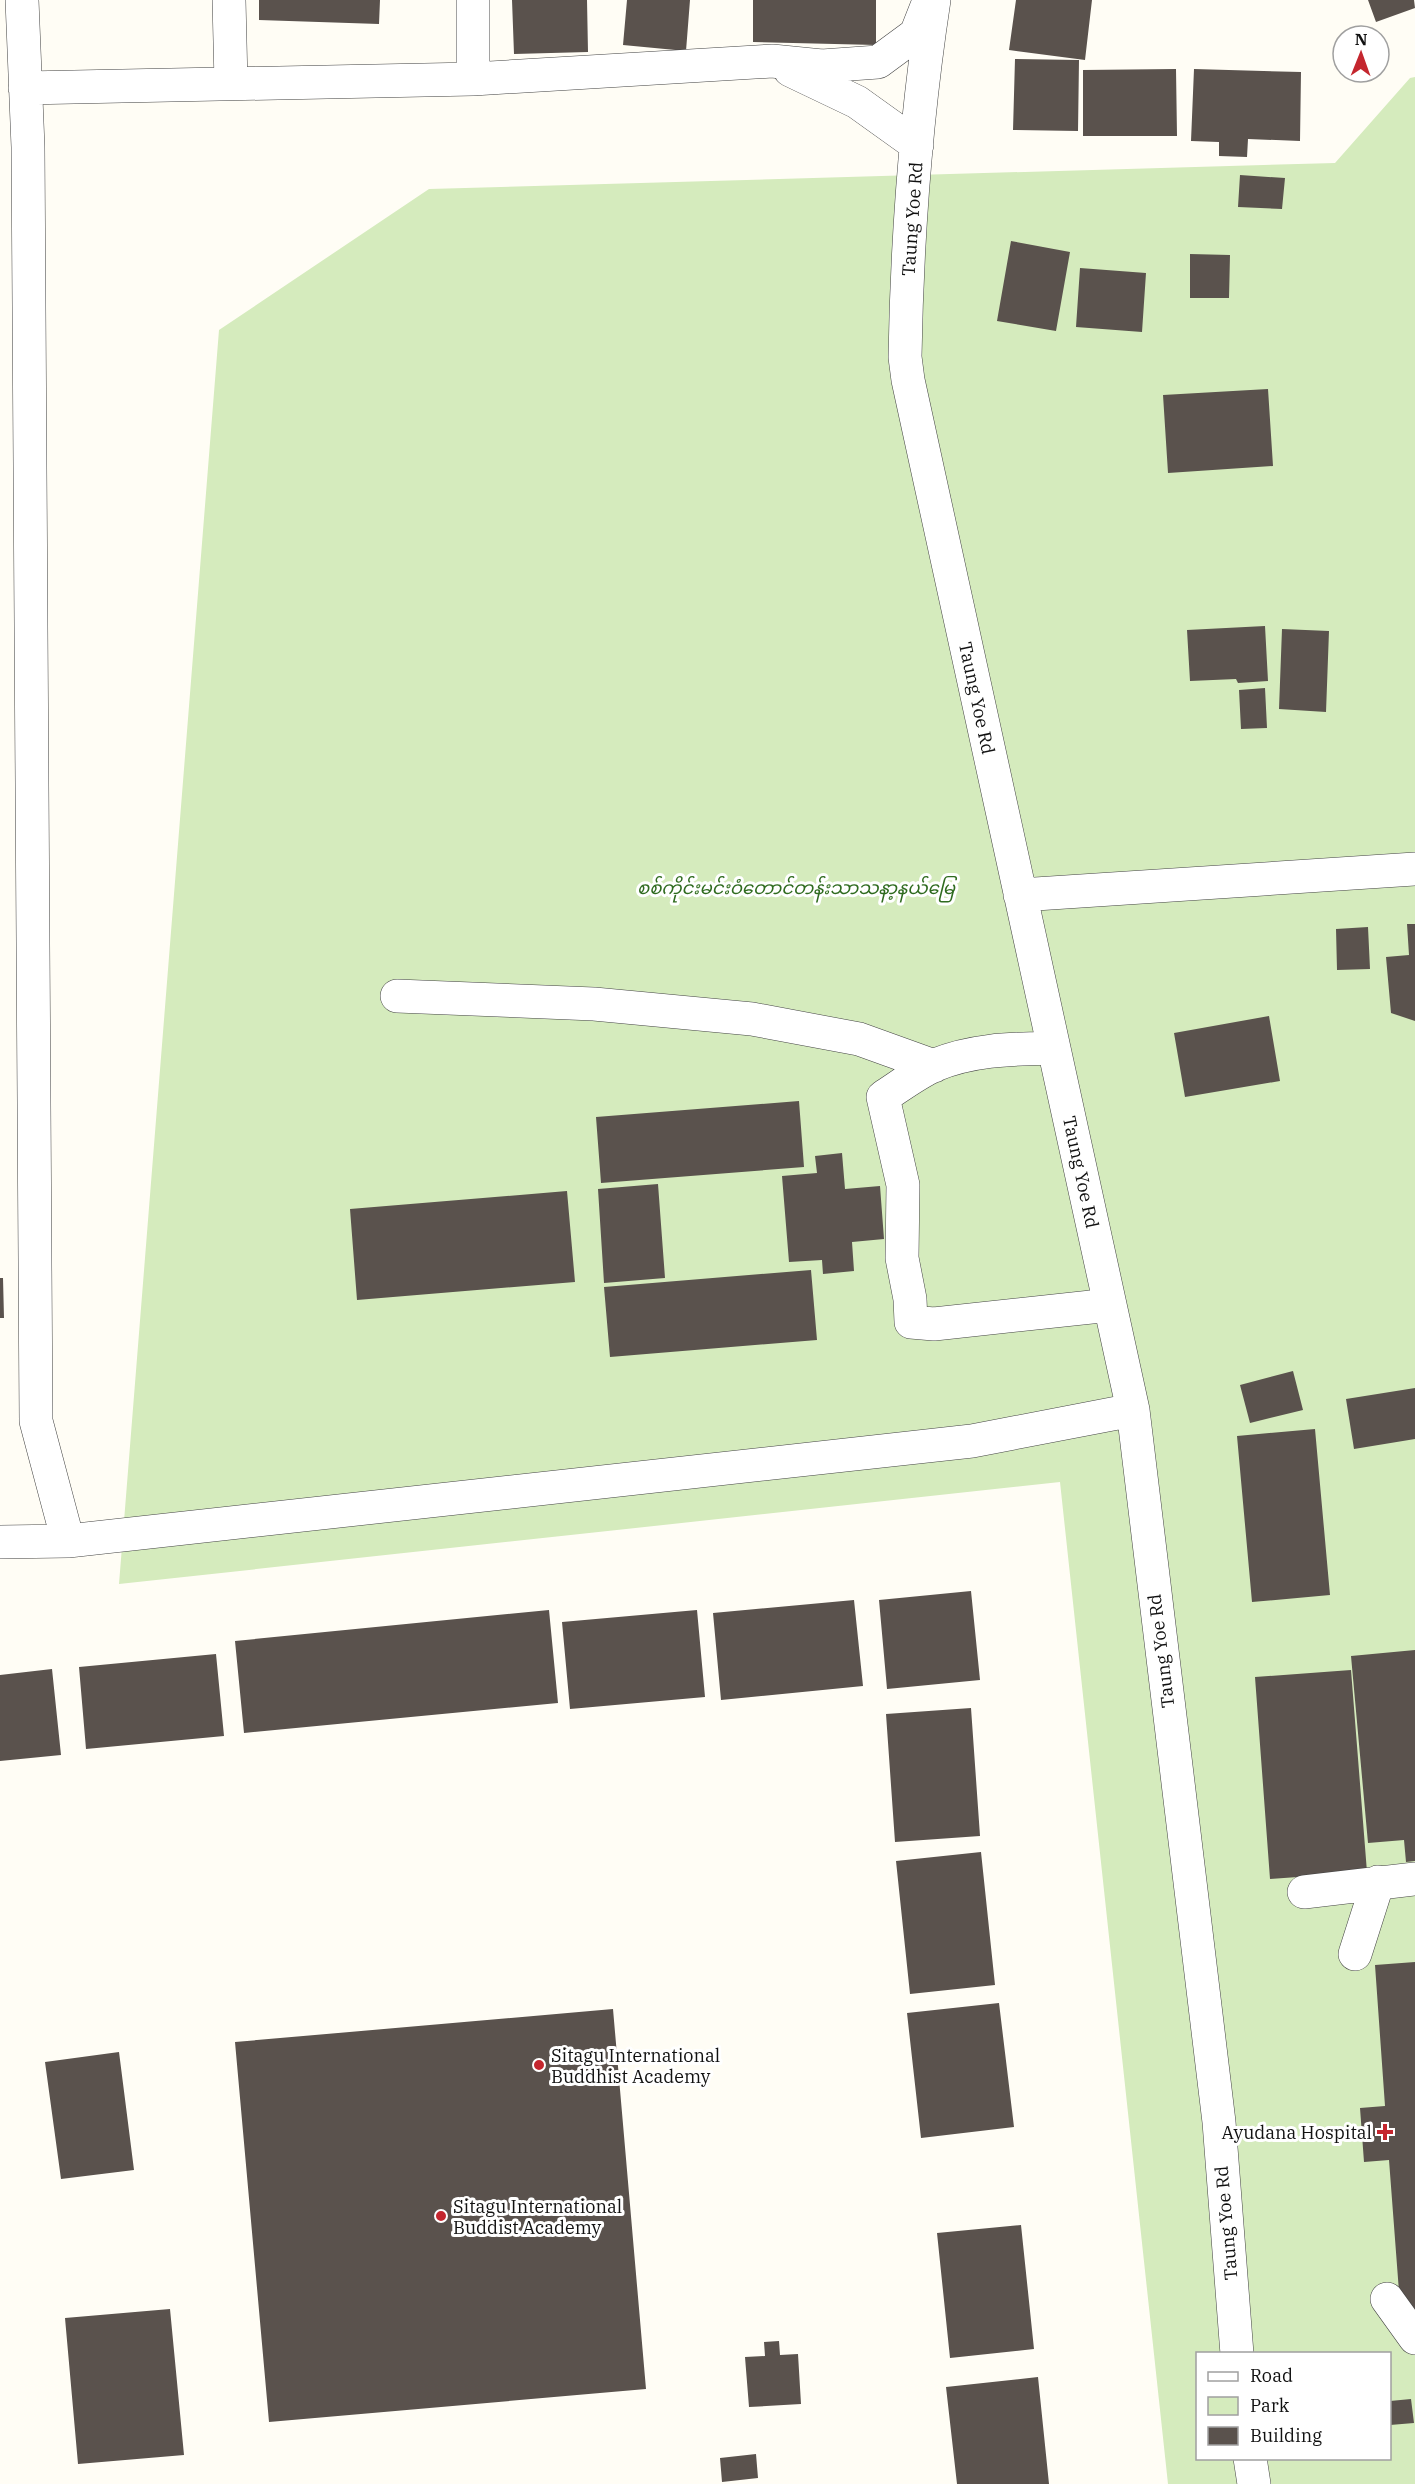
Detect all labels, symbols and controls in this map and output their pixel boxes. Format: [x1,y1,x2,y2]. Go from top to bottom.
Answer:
north arrow [1331,24,1391,84]
text: N [1355,29,1368,49]
street label: Taung Yoe Rd [897,161,927,277]
street label: Taung Yoe Rd [954,640,1000,756]
park label: စစ်ကိုင်းမင်းဝံတောင်တန်းသာသနာ့နယ်မြေ [637,875,958,903]
street label: Taung Yoe Rd [1058,1114,1104,1230]
street label: Taung Yoe Rd [1143,1593,1179,1709]
place label: Sitagu International Buddhist Academy [551,2044,720,2088]
marker: Sitagu International Buddhist Academy [532,2058,546,2072]
place label: Ayudana Hospital [1222,2121,1372,2144]
marker: Ayudana Hospital [1376,2123,1394,2141]
street label: Taung Yoe Rd [1210,2165,1242,2281]
place label: Sitagu International Buddist Academy [453,2195,622,2239]
marker: Sitagu International Buddist Academy [434,2209,448,2223]
legend [1196,2352,1391,2460]
text: Road [1250,2364,1293,2387]
text: Park [1250,2394,1290,2417]
text: Building [1250,2424,1322,2447]

